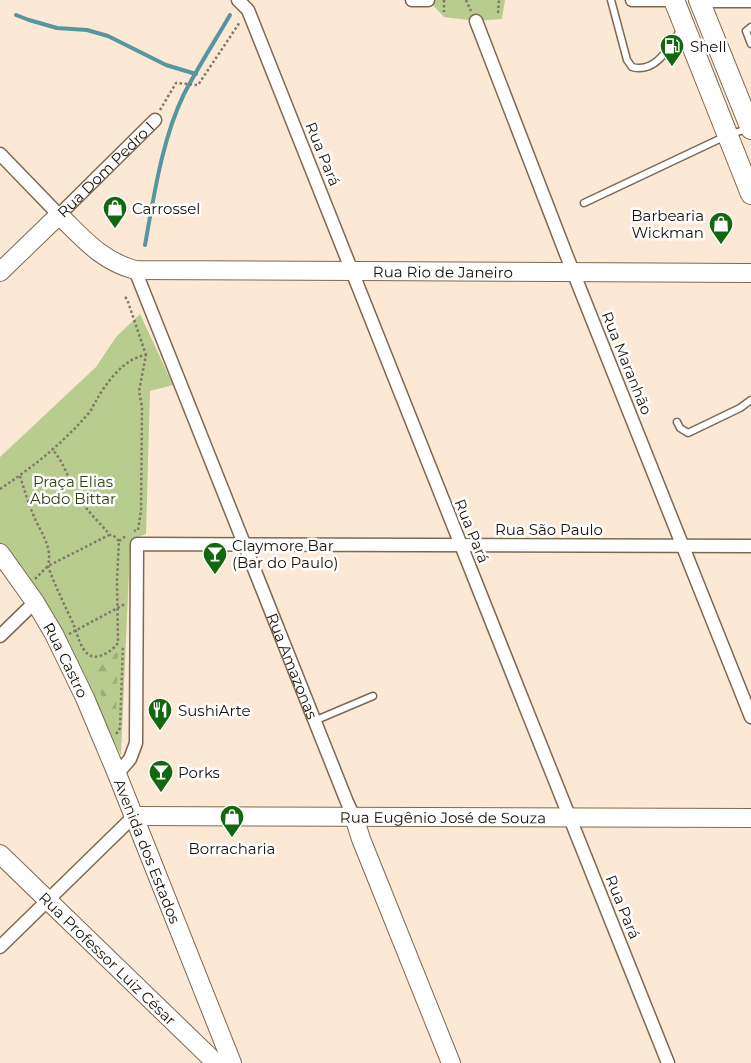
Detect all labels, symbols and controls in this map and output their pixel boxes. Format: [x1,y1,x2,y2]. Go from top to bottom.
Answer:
fuel station icon: Shell [659,33,685,67]
place label: Shell [690,37,727,56]
street label: Rua Dom Pedro I [53,117,158,221]
street label: Rua Pará [302,119,344,189]
shop icon: Carrossel [102,195,128,229]
place label: Carrossel [132,199,200,218]
place label: Barbearia Wickman [631,206,704,242]
shop icon: Barbearia Wickman [708,211,734,245]
street label: Rua Rio de Janeiro [373,262,513,281]
street label: Rua Maranhão [598,309,656,417]
park label: Praça Elias Abdo Bittar [30,472,116,508]
street label: Rua Pará [451,496,493,566]
street label: Rua São Paulo [495,520,603,539]
place label: Claymore Bar (Bar do Paulo) [232,536,338,572]
bar icon: Claymore Bar (Bar do Paulo) [202,541,228,575]
street label: Rua Amazonas [263,610,322,722]
street label: Rua Castro [40,619,93,701]
restaurant icon: SushiArte [147,697,173,731]
place label: SushiArte [178,701,251,720]
bar icon: Porks [148,759,174,793]
place label: Porks [178,763,220,782]
street label: Avenida dos Estados [110,776,185,926]
shop icon: Borracharia [219,804,245,838]
street label: Rua Eugênio José de Souza [340,807,546,827]
place label: Borracharia [189,839,275,858]
street label: Rua Pará [602,872,644,942]
street label: Rua Professor Luiz César [35,888,180,1029]

